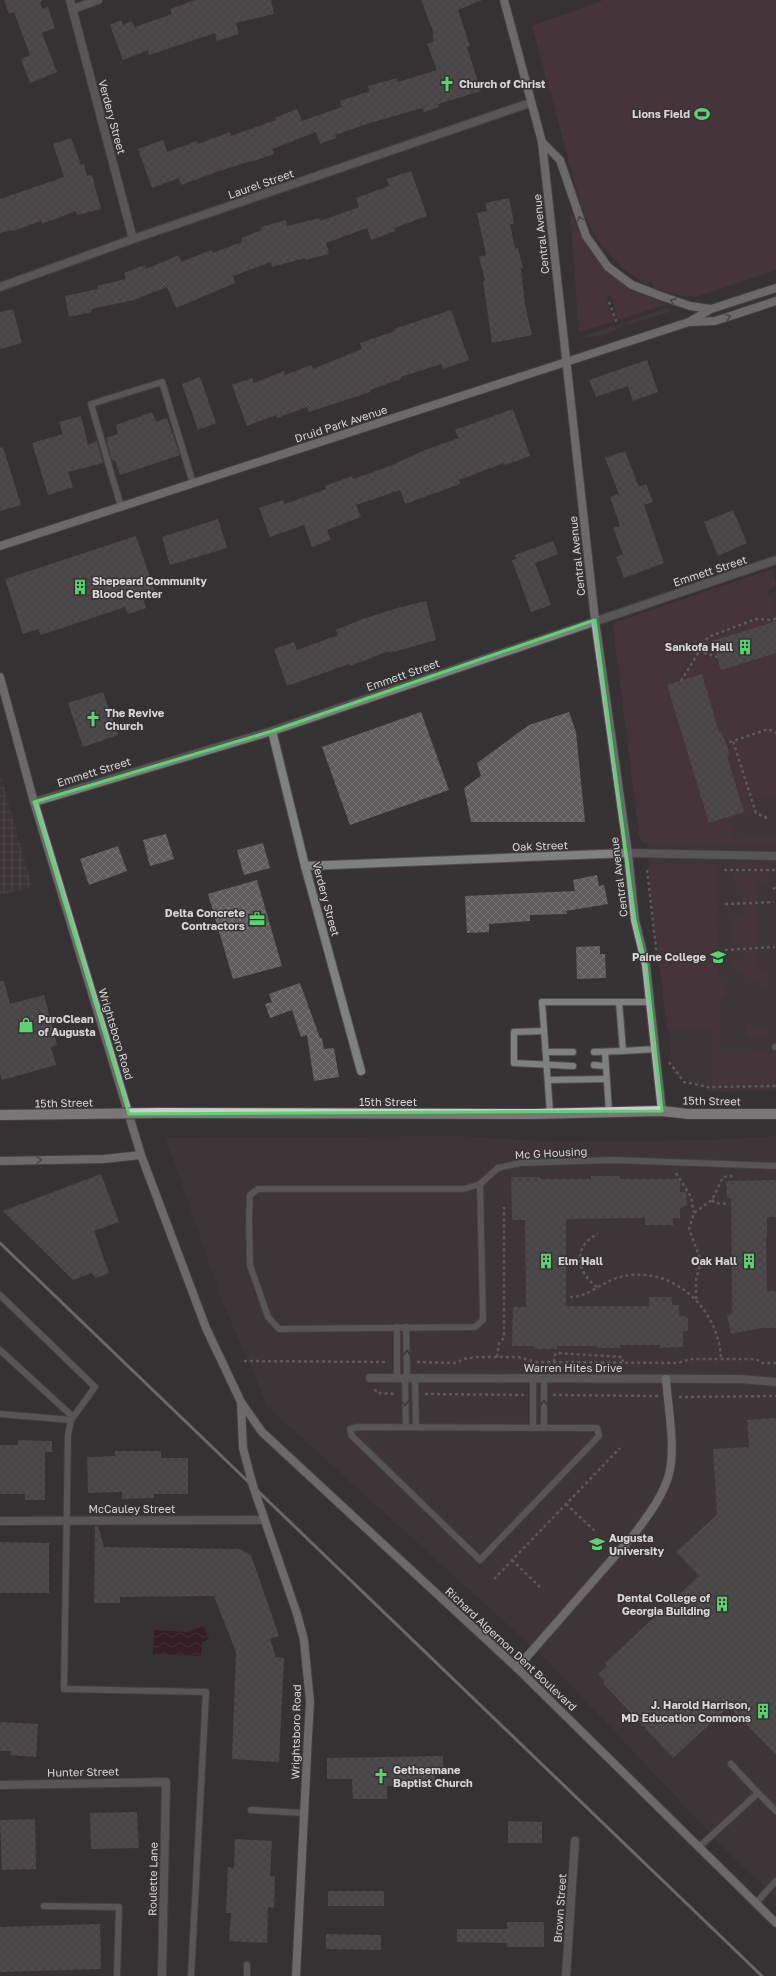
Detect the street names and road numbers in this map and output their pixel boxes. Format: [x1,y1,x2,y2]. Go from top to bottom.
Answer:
street label: Verdery Street [96,78,129,156]
street label: Laurel Street [226,166,295,201]
street label: Central Avenue [530,193,551,275]
street label: Druid Park Avenue [293,402,389,445]
street label: Central Avenue [566,515,587,597]
street label: Emmett Street [671,553,748,589]
street label: Emmett Street [365,656,441,693]
street label: Emmett Street [55,754,132,789]
street label: Central Avenue [607,836,630,918]
street label: Oak Street [512,838,568,853]
street label: Verdery Street [310,860,343,938]
street label: Wrightsboro Road [96,986,137,1081]
street label: 15th Street [683,1093,741,1108]
street label: 15th Street [35,1095,93,1110]
street label: 15th Street [359,1095,417,1108]
street label: Mc G Housing [514,1144,588,1161]
street label: Warren Hites Drive [524,1361,622,1374]
street label: McCauley Street [89,1502,175,1515]
street label: Richard Algernon Dent Boulevard [443,1584,580,1713]
street label: Wrightsboro Road [288,1684,303,1780]
street label: Hunter Street [47,1764,119,1779]
street label: Roulette Lane [145,1842,160,1916]
street label: Brown Street [551,1873,568,1943]

